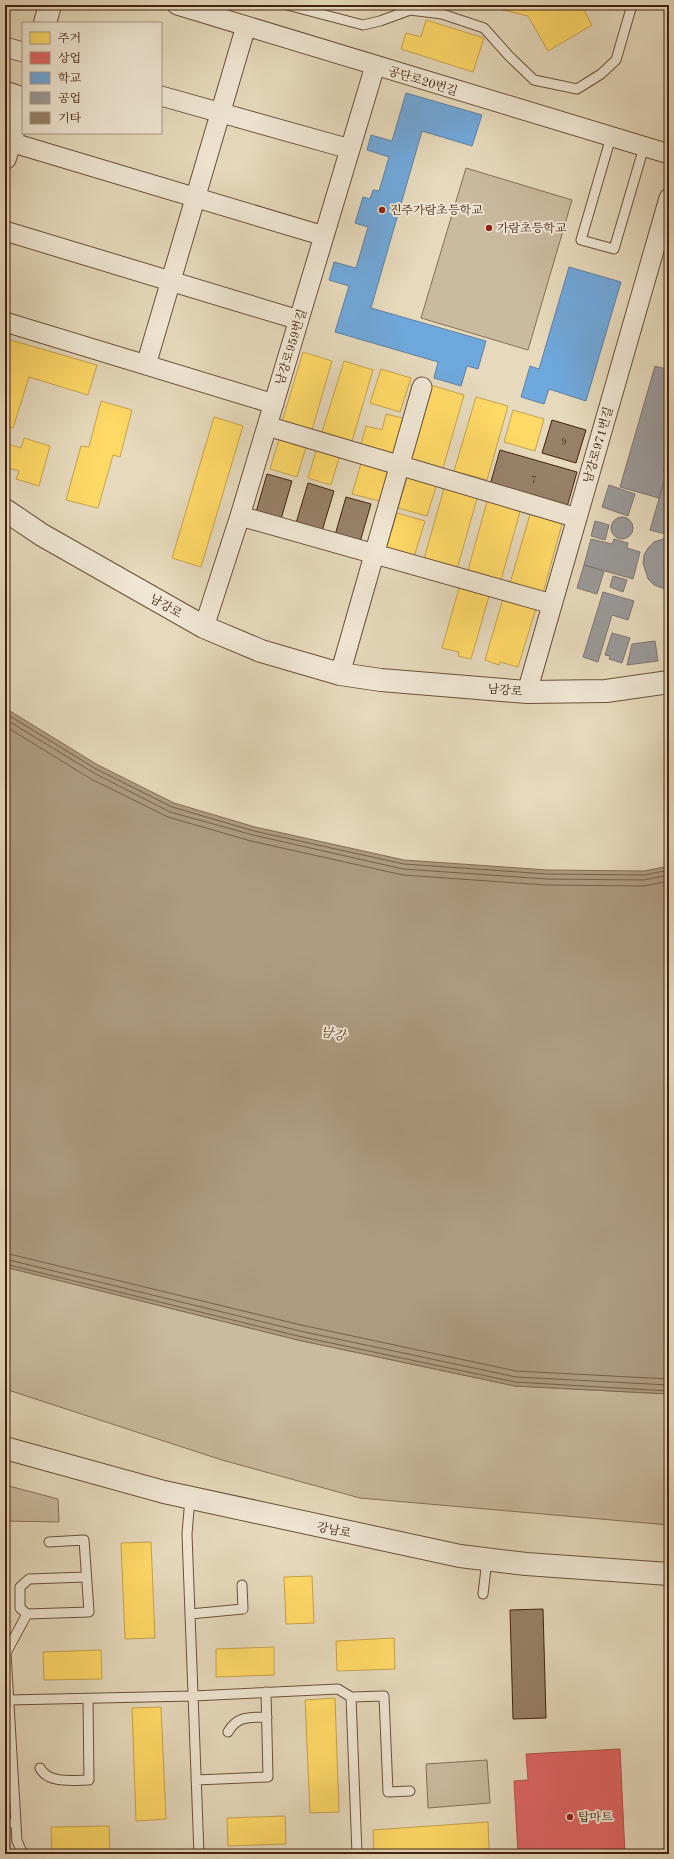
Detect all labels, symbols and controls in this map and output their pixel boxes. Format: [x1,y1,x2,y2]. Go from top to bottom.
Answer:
legend [22,22,162,134]
text: 주거 [58,32,81,45]
text: 상업 [58,52,81,65]
street label: 공단로20번길 [387,65,459,98]
text: 학교 [58,72,82,85]
text: 공업 [58,92,81,105]
text: 기타 [58,112,82,125]
place label: 진주가람초등학교 [390,204,483,217]
marker: 진주가람초등학교 [377,205,387,215]
place label: 가람초등학교 [497,222,567,235]
marker: 가람초등학교 [484,223,494,233]
street label: 남강로959번길 [274,308,309,387]
street label: 남강로971번길 [581,405,616,485]
house number: 9 [561,437,567,447]
house number: 7 [531,475,537,485]
street label: 남강로 [147,592,184,621]
street label: 남강로 [487,683,523,699]
water label: 남강 [319,1024,349,1044]
street label: 강남로 [316,1521,353,1541]
place label: 탑마트 [578,1811,613,1824]
marker: 탑마트 [565,1812,575,1822]

